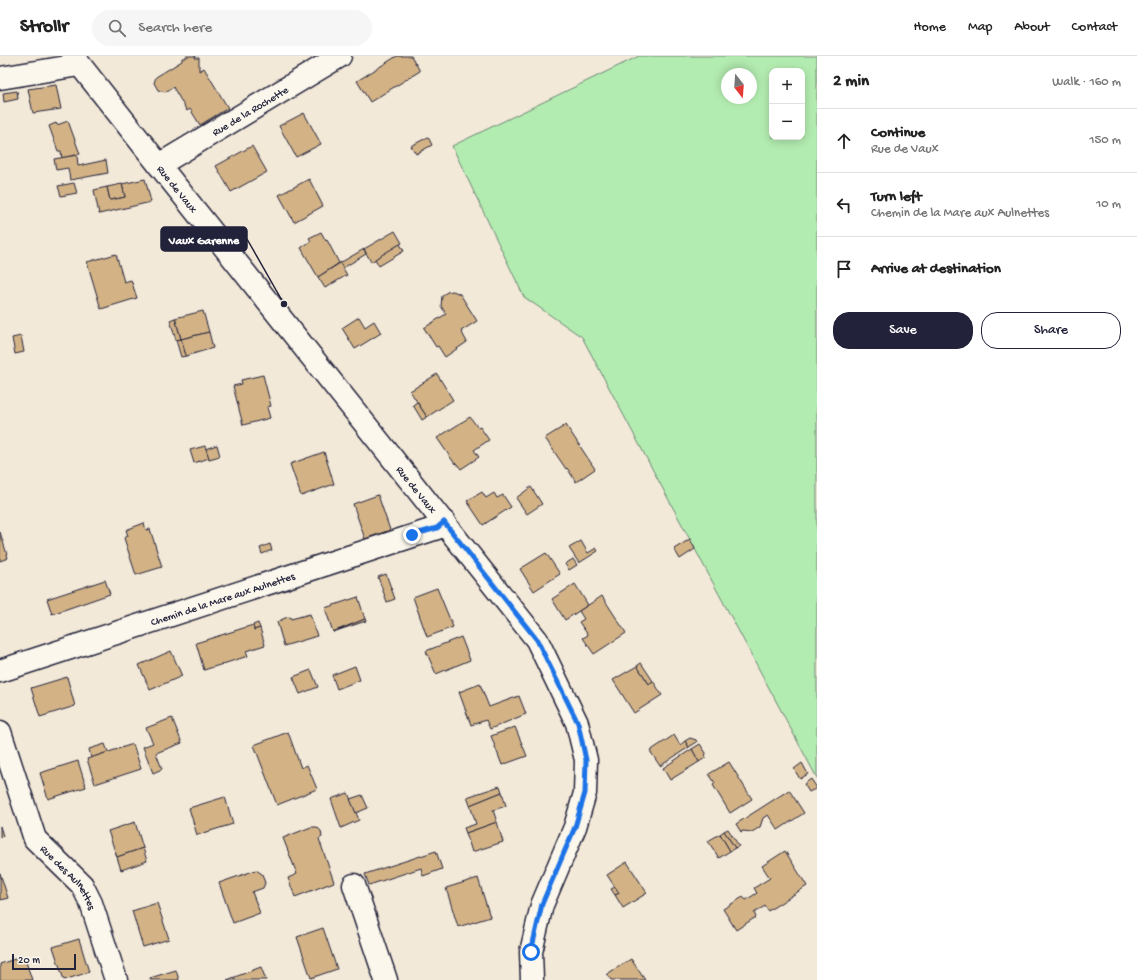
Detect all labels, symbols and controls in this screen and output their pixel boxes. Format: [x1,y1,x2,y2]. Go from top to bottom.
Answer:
search box [92,10,372,46]
text: Strollr [20,16,68,39]
icon: search [106,17,128,39]
text: Search here [138,19,212,37]
text: Home [914,19,946,36]
text: Map [968,19,992,36]
text: About [1014,19,1050,36]
text: Contact [1072,19,1117,36]
north arrow [721,68,757,104]
map controls [769,68,805,140]
button: + [769,68,805,104]
text: 2 min [833,72,869,92]
text: Walk · 160 m [1052,75,1121,90]
street label: Rue de la Rochette [211,84,291,140]
button: − [769,104,805,140]
text: Continue [871,124,925,142]
icon: ahead [833,130,855,152]
text: 150 m [1089,133,1121,148]
text: Rue de Vaux [871,142,939,157]
street label: Rue de Vaux [154,164,199,216]
text: Turn left [871,188,922,206]
icon: left [833,194,855,216]
text: 10 m [1096,197,1121,212]
text: Chemin de la Mare aux Aulnettes [871,206,1049,221]
callout: Vaux Garenne [161,227,247,251]
text: Vaux Garenne [168,235,240,249]
icon: arrive [833,258,855,280]
text: Arrive at destination [871,260,1001,278]
button: Save [833,312,973,349]
button: Share [981,312,1121,349]
street label: Rue de Vaux [393,464,438,517]
route end [403,526,421,544]
street label: Chemin de la Mare aux Aulnettes [149,571,298,629]
street label: Rue des Aulnettes [37,843,97,912]
route start [522,943,540,961]
scale bar [12,952,76,971]
text: 20 m [18,955,40,967]

